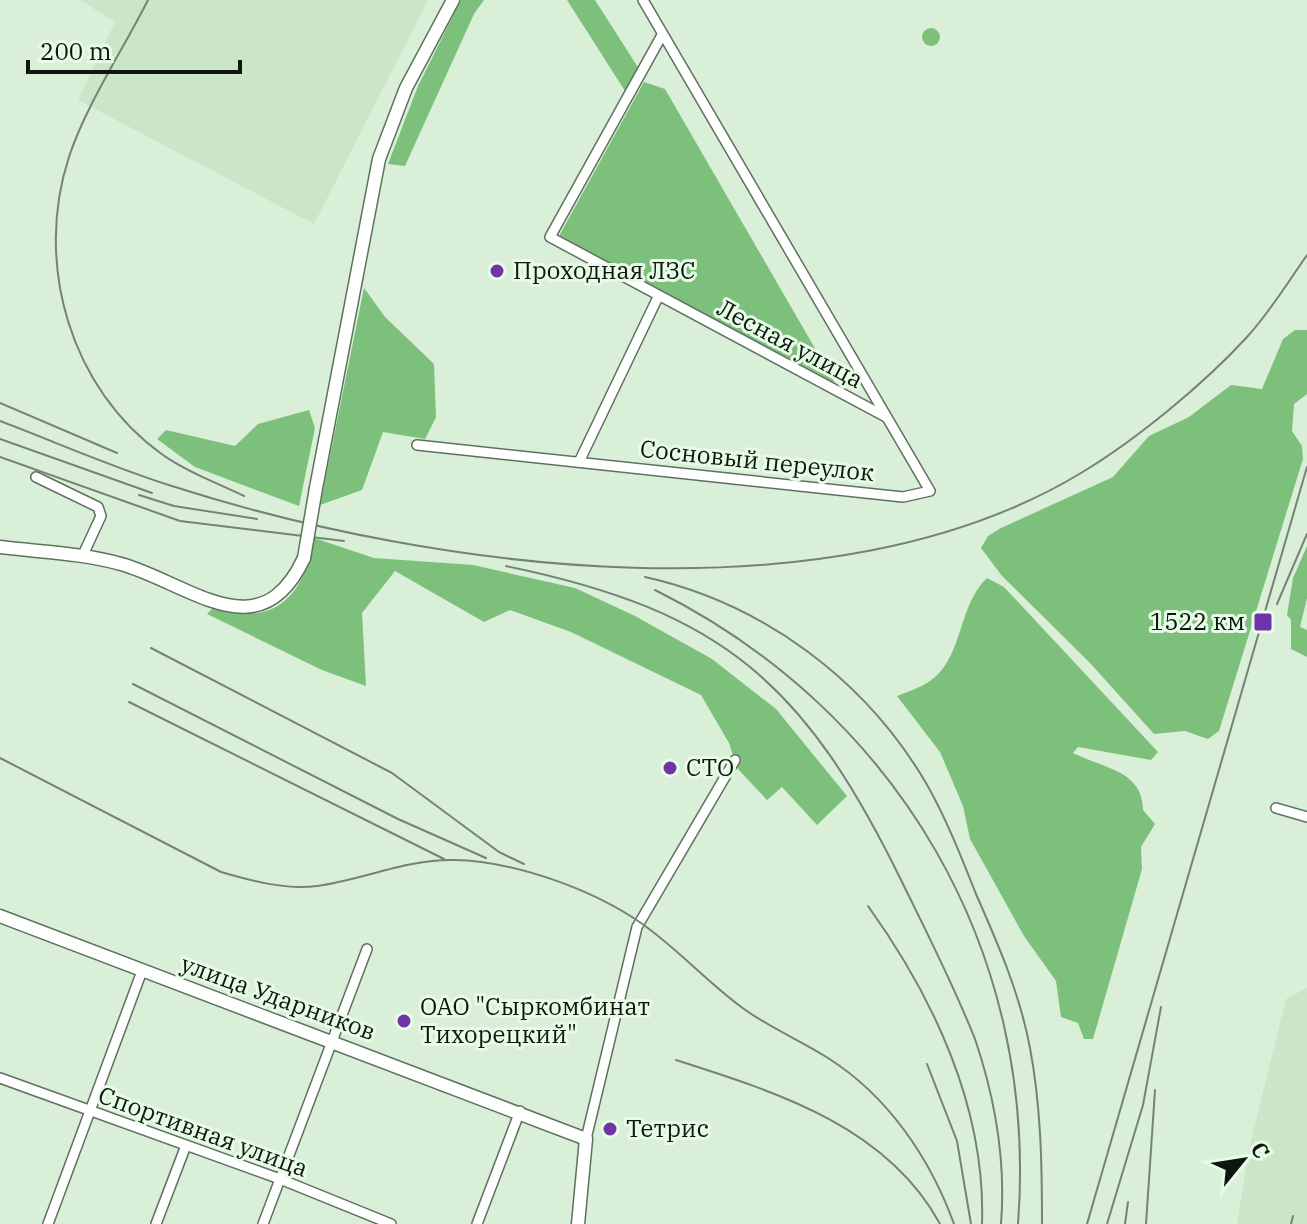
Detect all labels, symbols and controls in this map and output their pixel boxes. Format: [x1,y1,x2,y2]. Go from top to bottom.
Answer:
scale bar [28,24,240,74]
text: 200 m [40,35,112,67]
place label: Проходная ЛЗС [513,254,696,286]
marker: Проходная ЛЗС [488,262,506,280]
street label: Лесная улица [712,291,869,395]
street label: Сосновый переулок [639,432,876,488]
place label: 1522 км [1150,605,1245,637]
marker: 1522 км [1252,611,1274,633]
place label: СТО [686,751,734,783]
marker: СТО [661,759,679,777]
street label: улица Ударников [177,947,380,1047]
place label: ОАО "Сыркомбинат Тихорецкий" [420,990,650,1050]
marker: ОАО "Сыркомбинат Тихорецкий" [395,1012,413,1030]
street label: Спортивная улица [94,1078,313,1184]
place label: Тетрис [626,1112,709,1144]
marker: Тетрис [601,1120,619,1138]
north arrow [1203,1120,1283,1200]
text: С [1245,1136,1277,1163]

